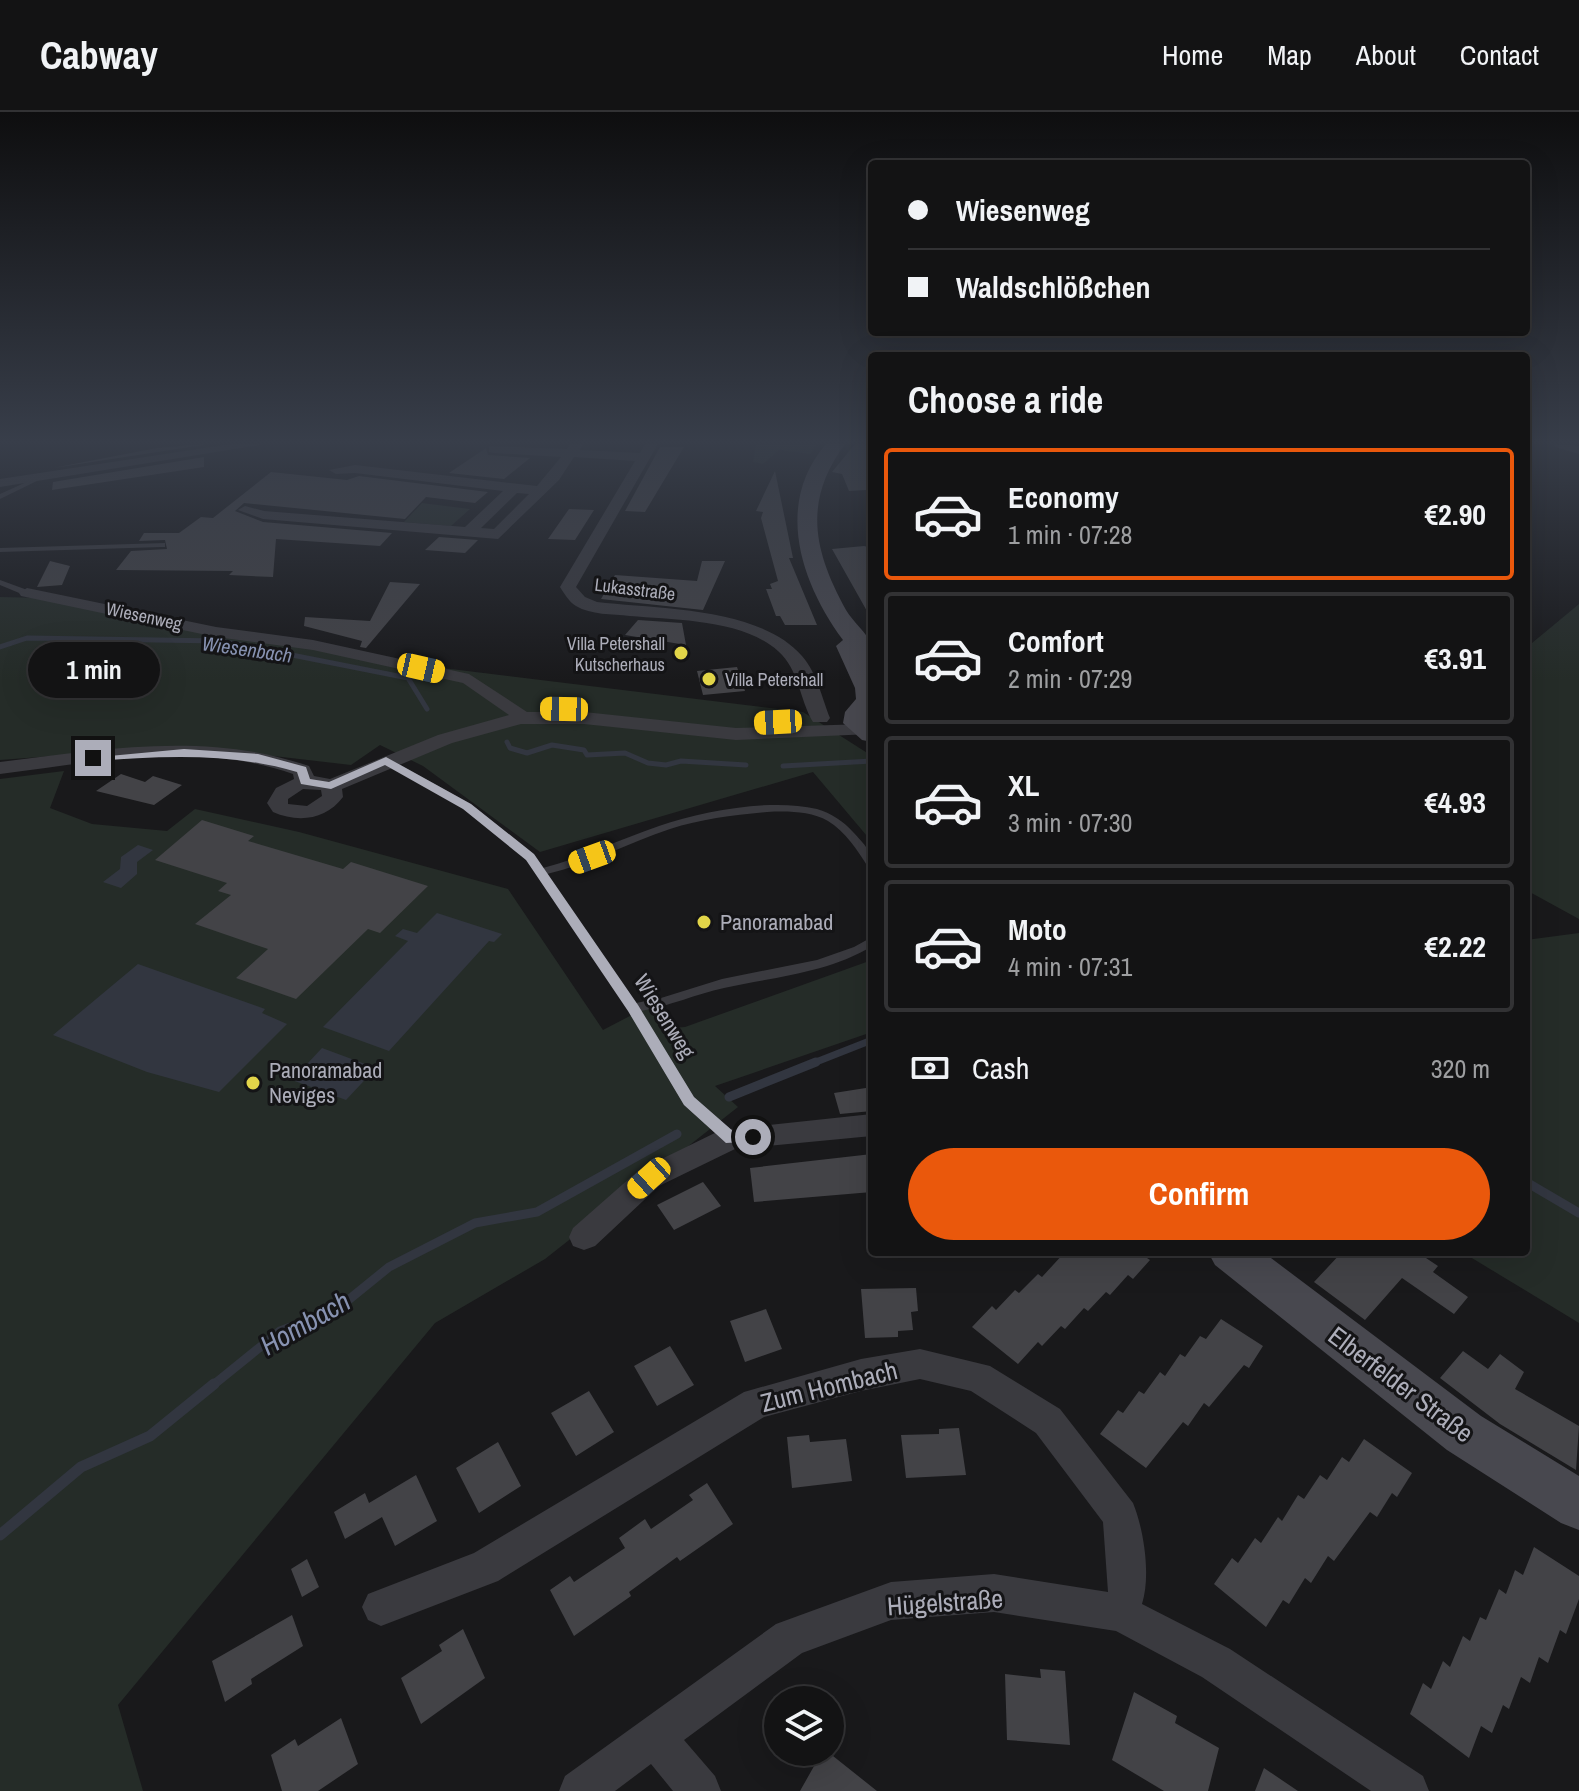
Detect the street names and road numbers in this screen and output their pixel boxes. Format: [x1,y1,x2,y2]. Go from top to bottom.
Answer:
street label: Lukasstraße [593,572,677,606]
street label: Wiesenweg [104,596,185,636]
street label: Wiesenweg [627,968,703,1064]
street label: Elberfelder Straße [1321,1318,1481,1450]
street label: Zum Hombach [757,1352,901,1420]
street label: Hügelstraße [886,1580,1004,1624]

